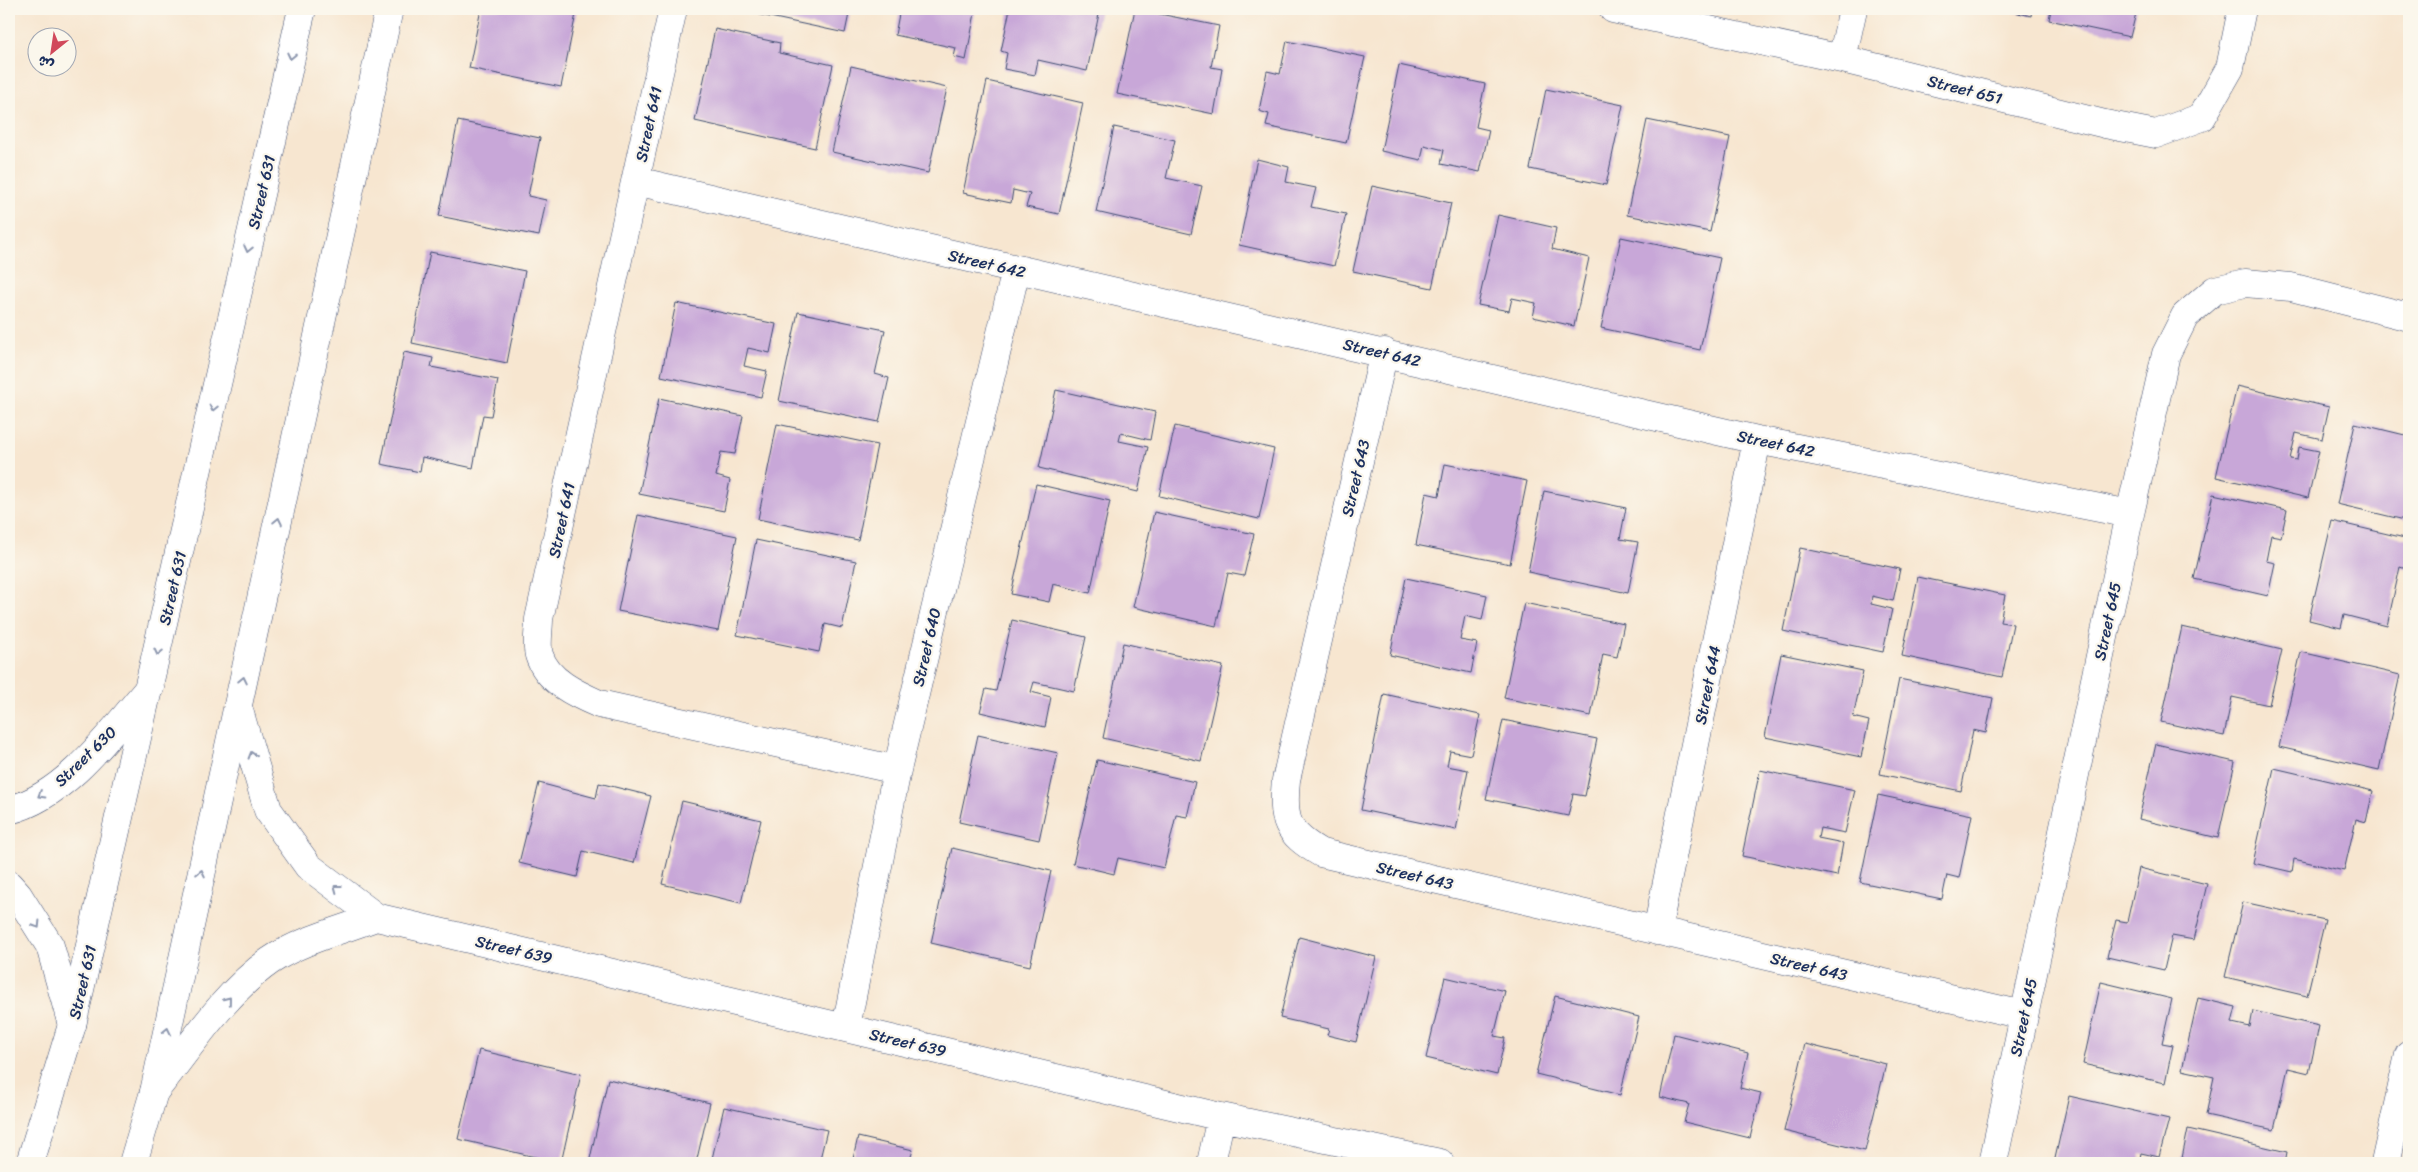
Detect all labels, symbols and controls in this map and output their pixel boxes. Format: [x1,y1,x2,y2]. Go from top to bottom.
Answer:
north arrow [28,28,78,78]
text: ش [33,48,59,78]
one-way arrow [286,52,297,61]
street label: Street 651 [1924,66,2006,113]
street label: Street 641 [626,83,671,165]
street label: Street 631 [239,152,284,232]
street label: Street 642 [945,240,1029,286]
one-way arrow [243,245,254,254]
street label: Street 642 [1340,329,1424,375]
one-way arrow [208,403,219,412]
street label: Street 642 [1734,421,1818,466]
street label: Street 643 [1333,436,1378,520]
street label: Street 641 [539,479,584,561]
one-way arrow [272,516,283,525]
street label: Street 631 [150,548,195,628]
street label: Street 645 [2085,579,2130,663]
street label: Street 640 [903,605,950,689]
street label: Street 644 [1686,643,1729,727]
one-way arrow [153,647,164,656]
one-way arrow [238,675,248,684]
street label: Street 630 [47,719,124,794]
one-way arrow [247,751,257,759]
one-way arrow [38,788,47,798]
street label: Street 643 [1373,853,1457,898]
one-way arrow [196,868,206,877]
one-way arrow [333,885,343,894]
one-way arrow [30,920,40,929]
street label: Street 639 [472,927,555,972]
street label: Street 631 [60,942,105,1022]
street label: Street 643 [1767,944,1851,989]
street label: Street 645 [2001,975,2046,1059]
one-way arrow [222,996,231,1005]
street label: Street 639 [866,1020,949,1065]
one-way arrow [161,1027,172,1036]

